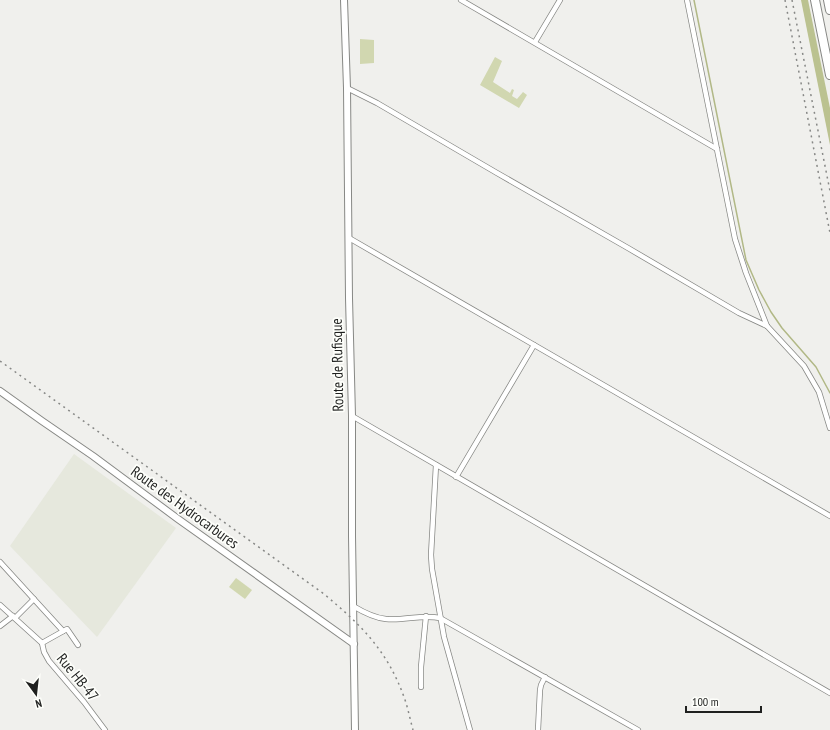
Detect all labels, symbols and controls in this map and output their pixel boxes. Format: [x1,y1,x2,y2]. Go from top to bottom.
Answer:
street label: Route de Rufisque [327,318,347,412]
street label: Route des Hydrocarbures [127,462,243,552]
street label: Rue HB-47 [53,649,103,705]
north arrow [16,674,56,714]
scale bar [686,688,761,714]
text: 100 m [692,694,719,709]
text: N [34,696,43,711]

